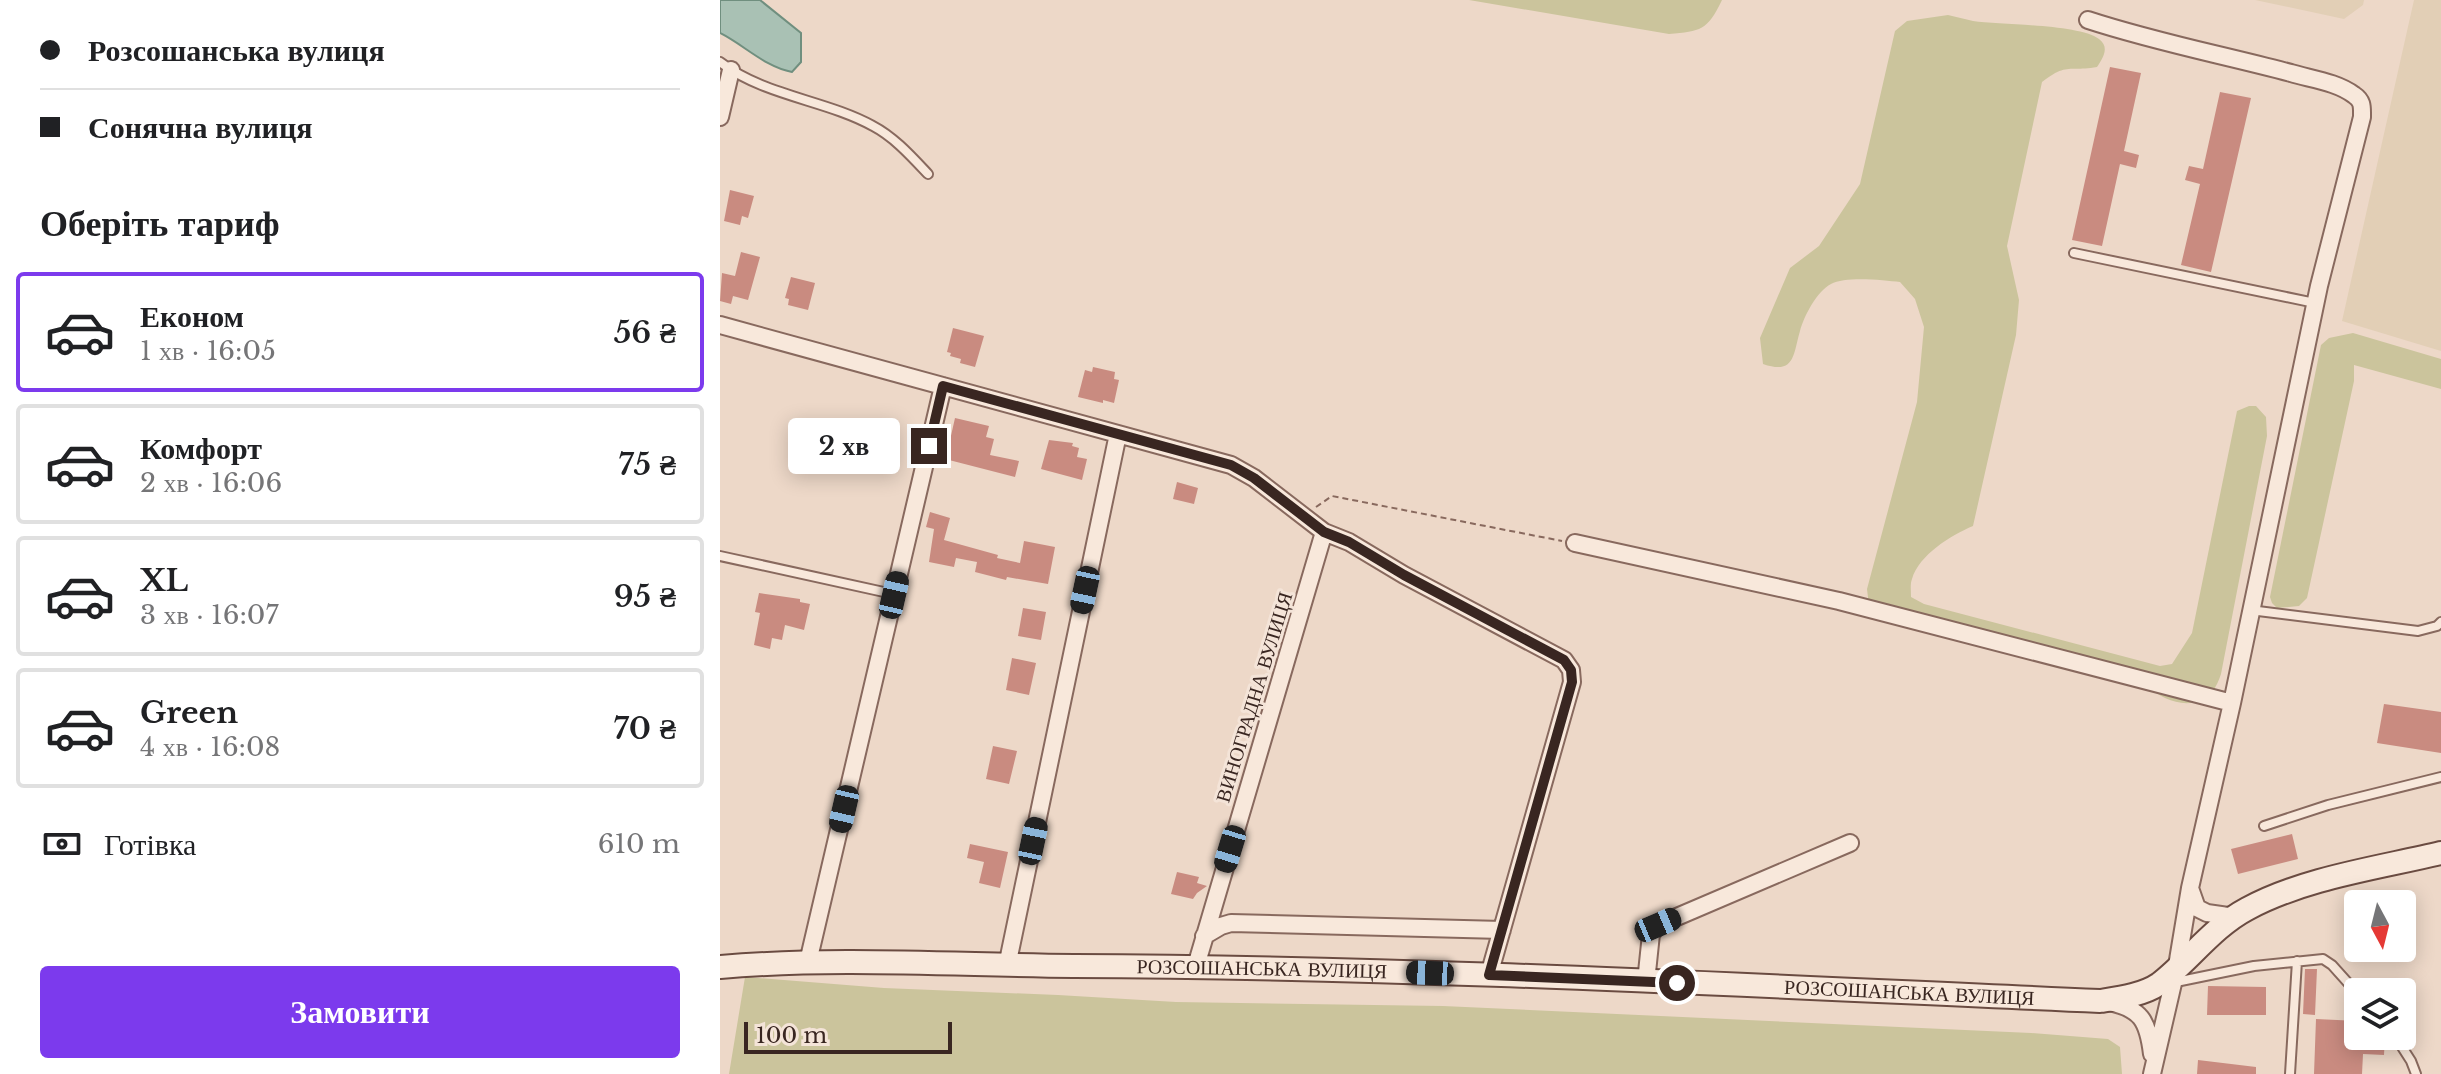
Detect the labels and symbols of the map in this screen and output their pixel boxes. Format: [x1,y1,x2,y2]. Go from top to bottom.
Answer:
callout: 2 хв [789,418,901,474]
route end [911,428,947,464]
car [1068,564,1102,616]
car [877,569,911,621]
street label: ВИНОГРАДНА ВУЛИЦЯ [1211,589,1297,805]
car [827,783,861,835]
car [1016,815,1050,867]
car [1212,823,1248,875]
north arrow [2344,890,2416,962]
car [1631,905,1685,945]
street label: РОЗСОШАНСЬКА ВУЛИЦЯ [1136,954,1387,983]
car [1406,960,1454,986]
route start [1659,965,1695,1001]
street label: РОЗСОШАНСЬКА ВУЛИЦЯ [1784,975,2035,1010]
scale bar [744,1018,952,1054]

